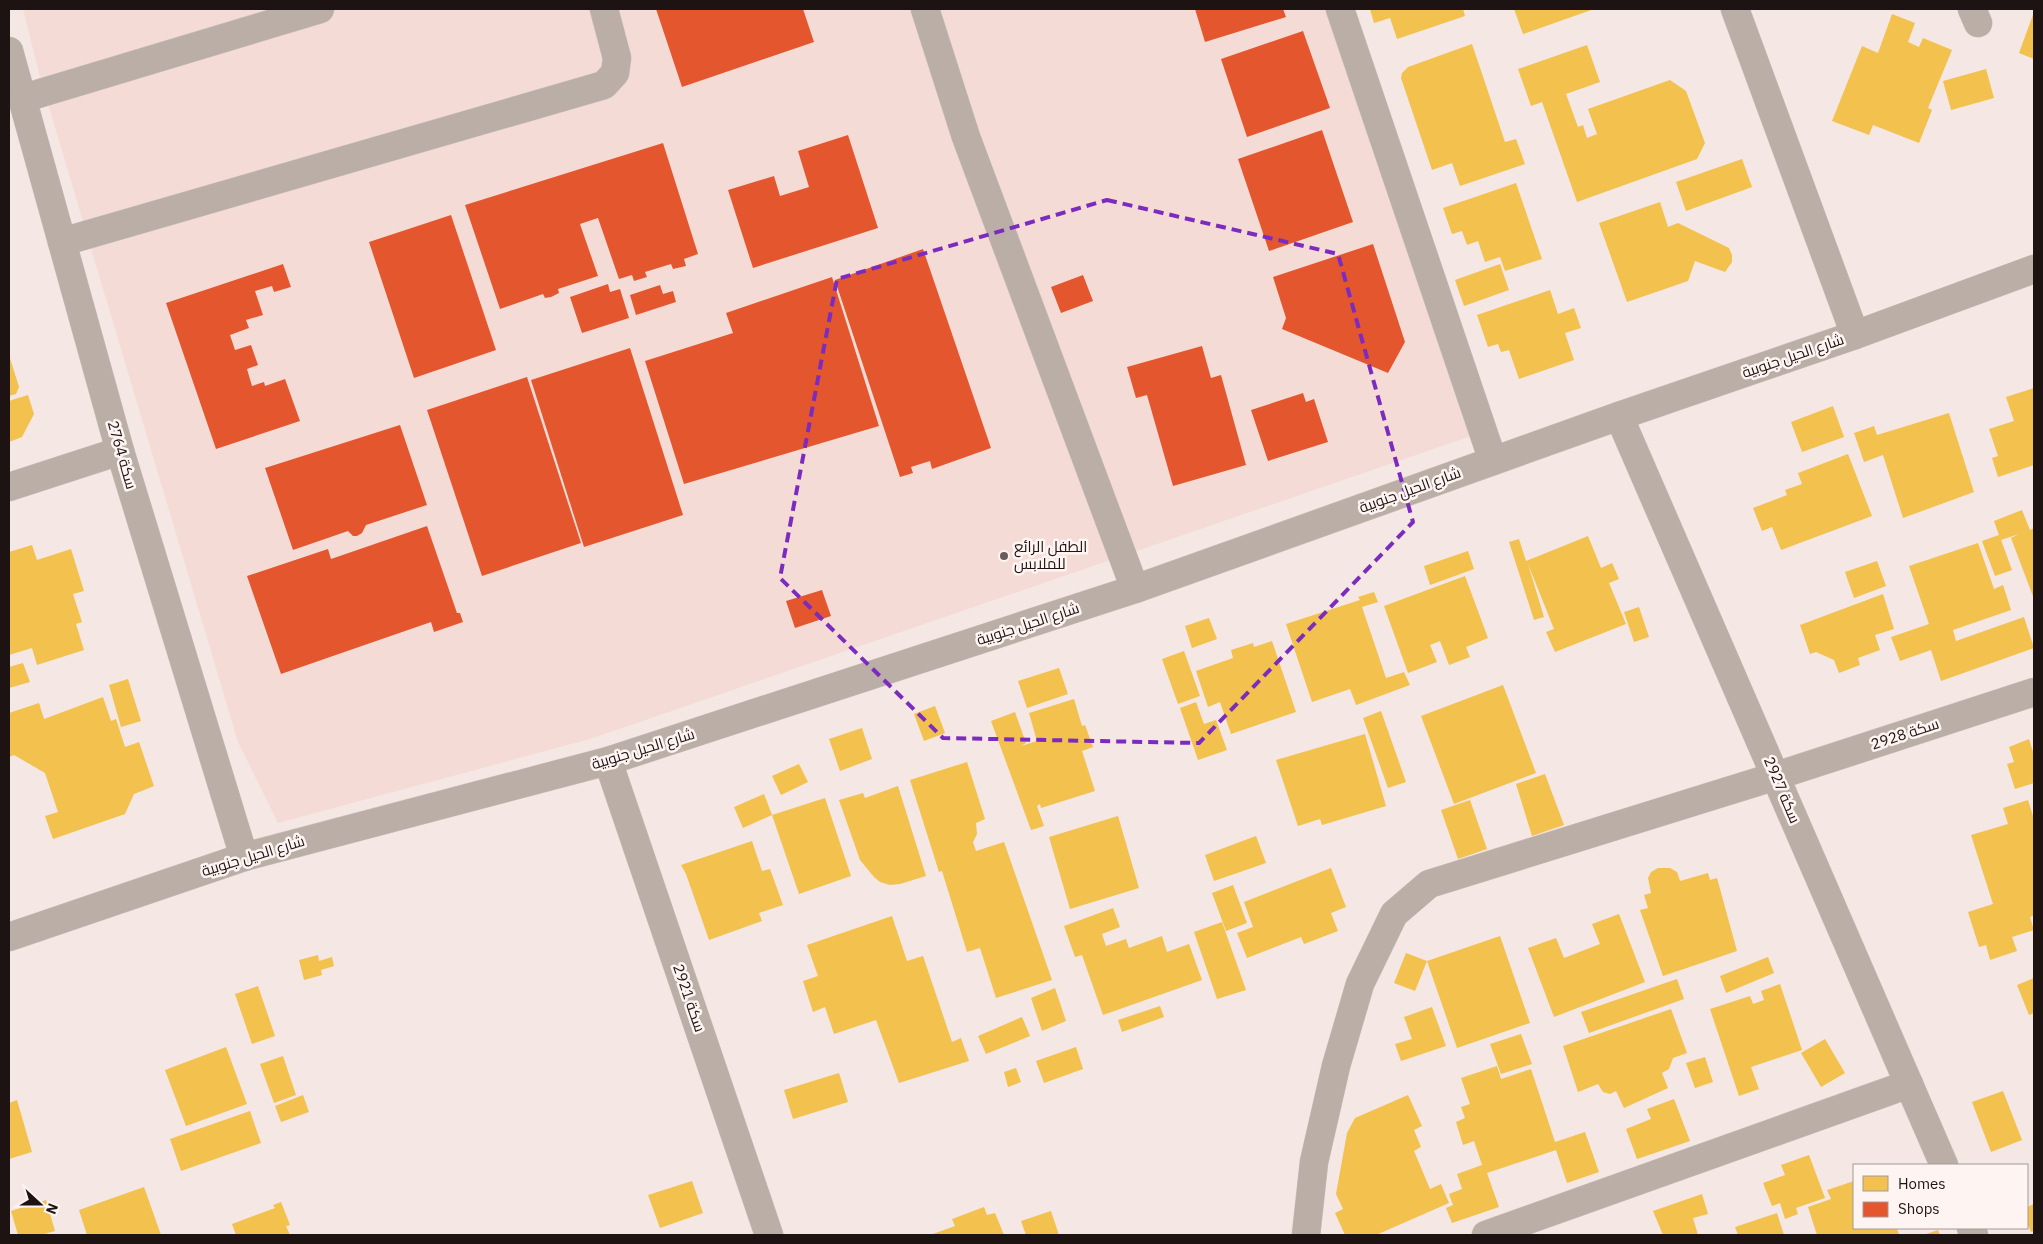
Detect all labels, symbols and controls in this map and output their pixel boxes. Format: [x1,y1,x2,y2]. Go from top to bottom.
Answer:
street label: شارع الحيل جنوبية [1739,329,1847,384]
street label: سكة 2764 [104,418,141,491]
street label: شارع الحيل جنوبية [1356,462,1464,519]
place label: الطفل الرائع للملابس [1014,537,1087,574]
marker: الطفل الرائع للملابس [998,550,1010,562]
street label: شارع الحيل جنوبية [974,598,1082,651]
street label: سكة 2928 [1868,714,1941,753]
street label: شارع الحيل جنوبية [589,724,697,775]
street label: سكة 2927 [1760,754,1805,826]
street label: شارع الحيل جنوبية [199,831,307,882]
street label: سكة 2921 [669,961,710,1034]
legend [1853,1164,2028,1229]
text: Homes [1898,1174,1946,1193]
north arrow [15,1179,65,1229]
text: Shops [1898,1199,1940,1218]
text: N [42,1201,62,1217]

